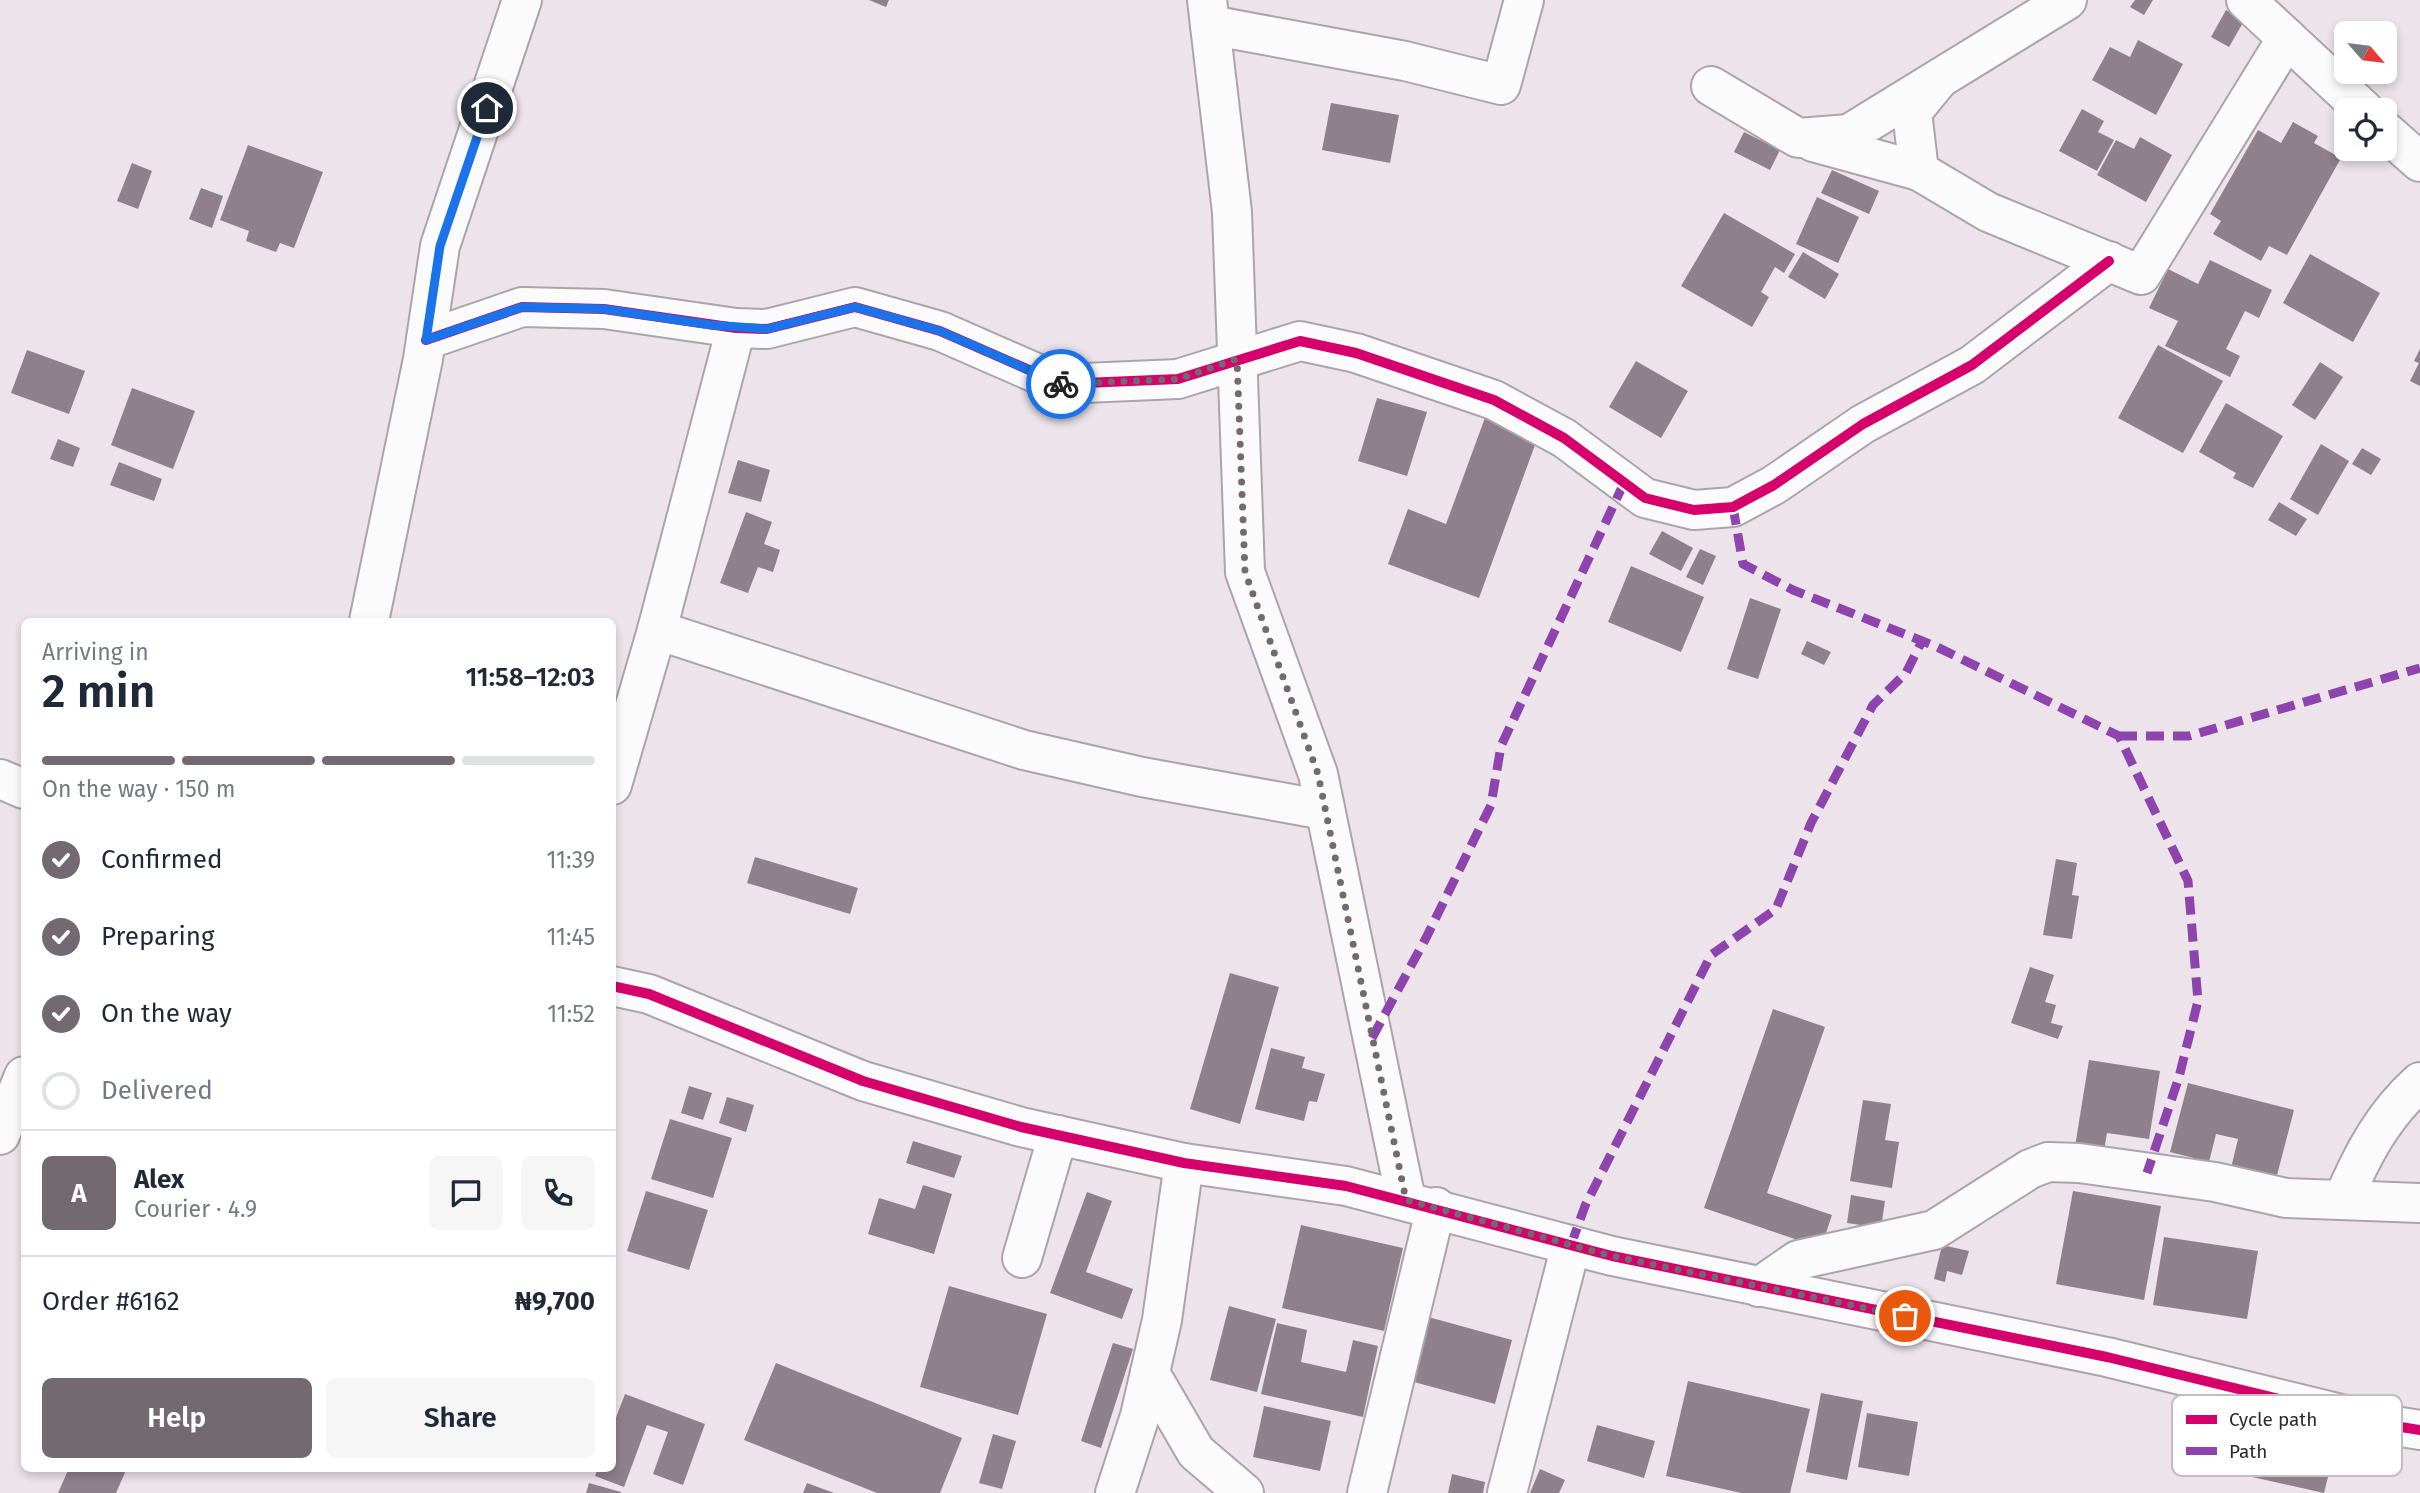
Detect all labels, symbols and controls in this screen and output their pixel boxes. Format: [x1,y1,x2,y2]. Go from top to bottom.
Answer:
north arrow [2334,21,2398,84]
map controls [2334,21,2397,161]
pin [457,78,517,138]
icon: home [468,89,506,127]
button: locate [2334,98,2397,161]
courier [1026,349,1096,419]
icon: bike [1042,365,1080,403]
text: Arriving in [42,638,149,666]
text: 11:58–12:03 [465,662,595,693]
text: 2 min [42,664,155,719]
text: On the way · 150 m [42,775,235,803]
icon: check [42,841,80,879]
text: Confirmed [101,844,222,875]
text: 11:39 [546,846,595,874]
icon: check [42,918,80,956]
text: Preparing [101,921,214,952]
text: 11:45 [546,923,595,951]
icon: check [42,995,80,1033]
text: On the way [101,998,232,1029]
text: 11:52 [547,1000,595,1028]
text: Delivered [101,1075,213,1106]
button: chat [429,1156,503,1230]
button: phone [521,1156,595,1230]
text: Alex [134,1164,184,1195]
text: A [71,1178,87,1209]
text: Courier · 4.9 [134,1195,257,1223]
text: Order #6162 [42,1286,180,1317]
text: ₦9,700 [515,1286,595,1317]
pin [1875,1286,1935,1346]
icon: bag [1886,1297,1924,1335]
button: Help [42,1378,312,1458]
button: Share [326,1378,595,1458]
legend [2172,1395,2402,1476]
text: Cycle path [2229,1408,2317,1431]
text: Path [2229,1440,2267,1463]

